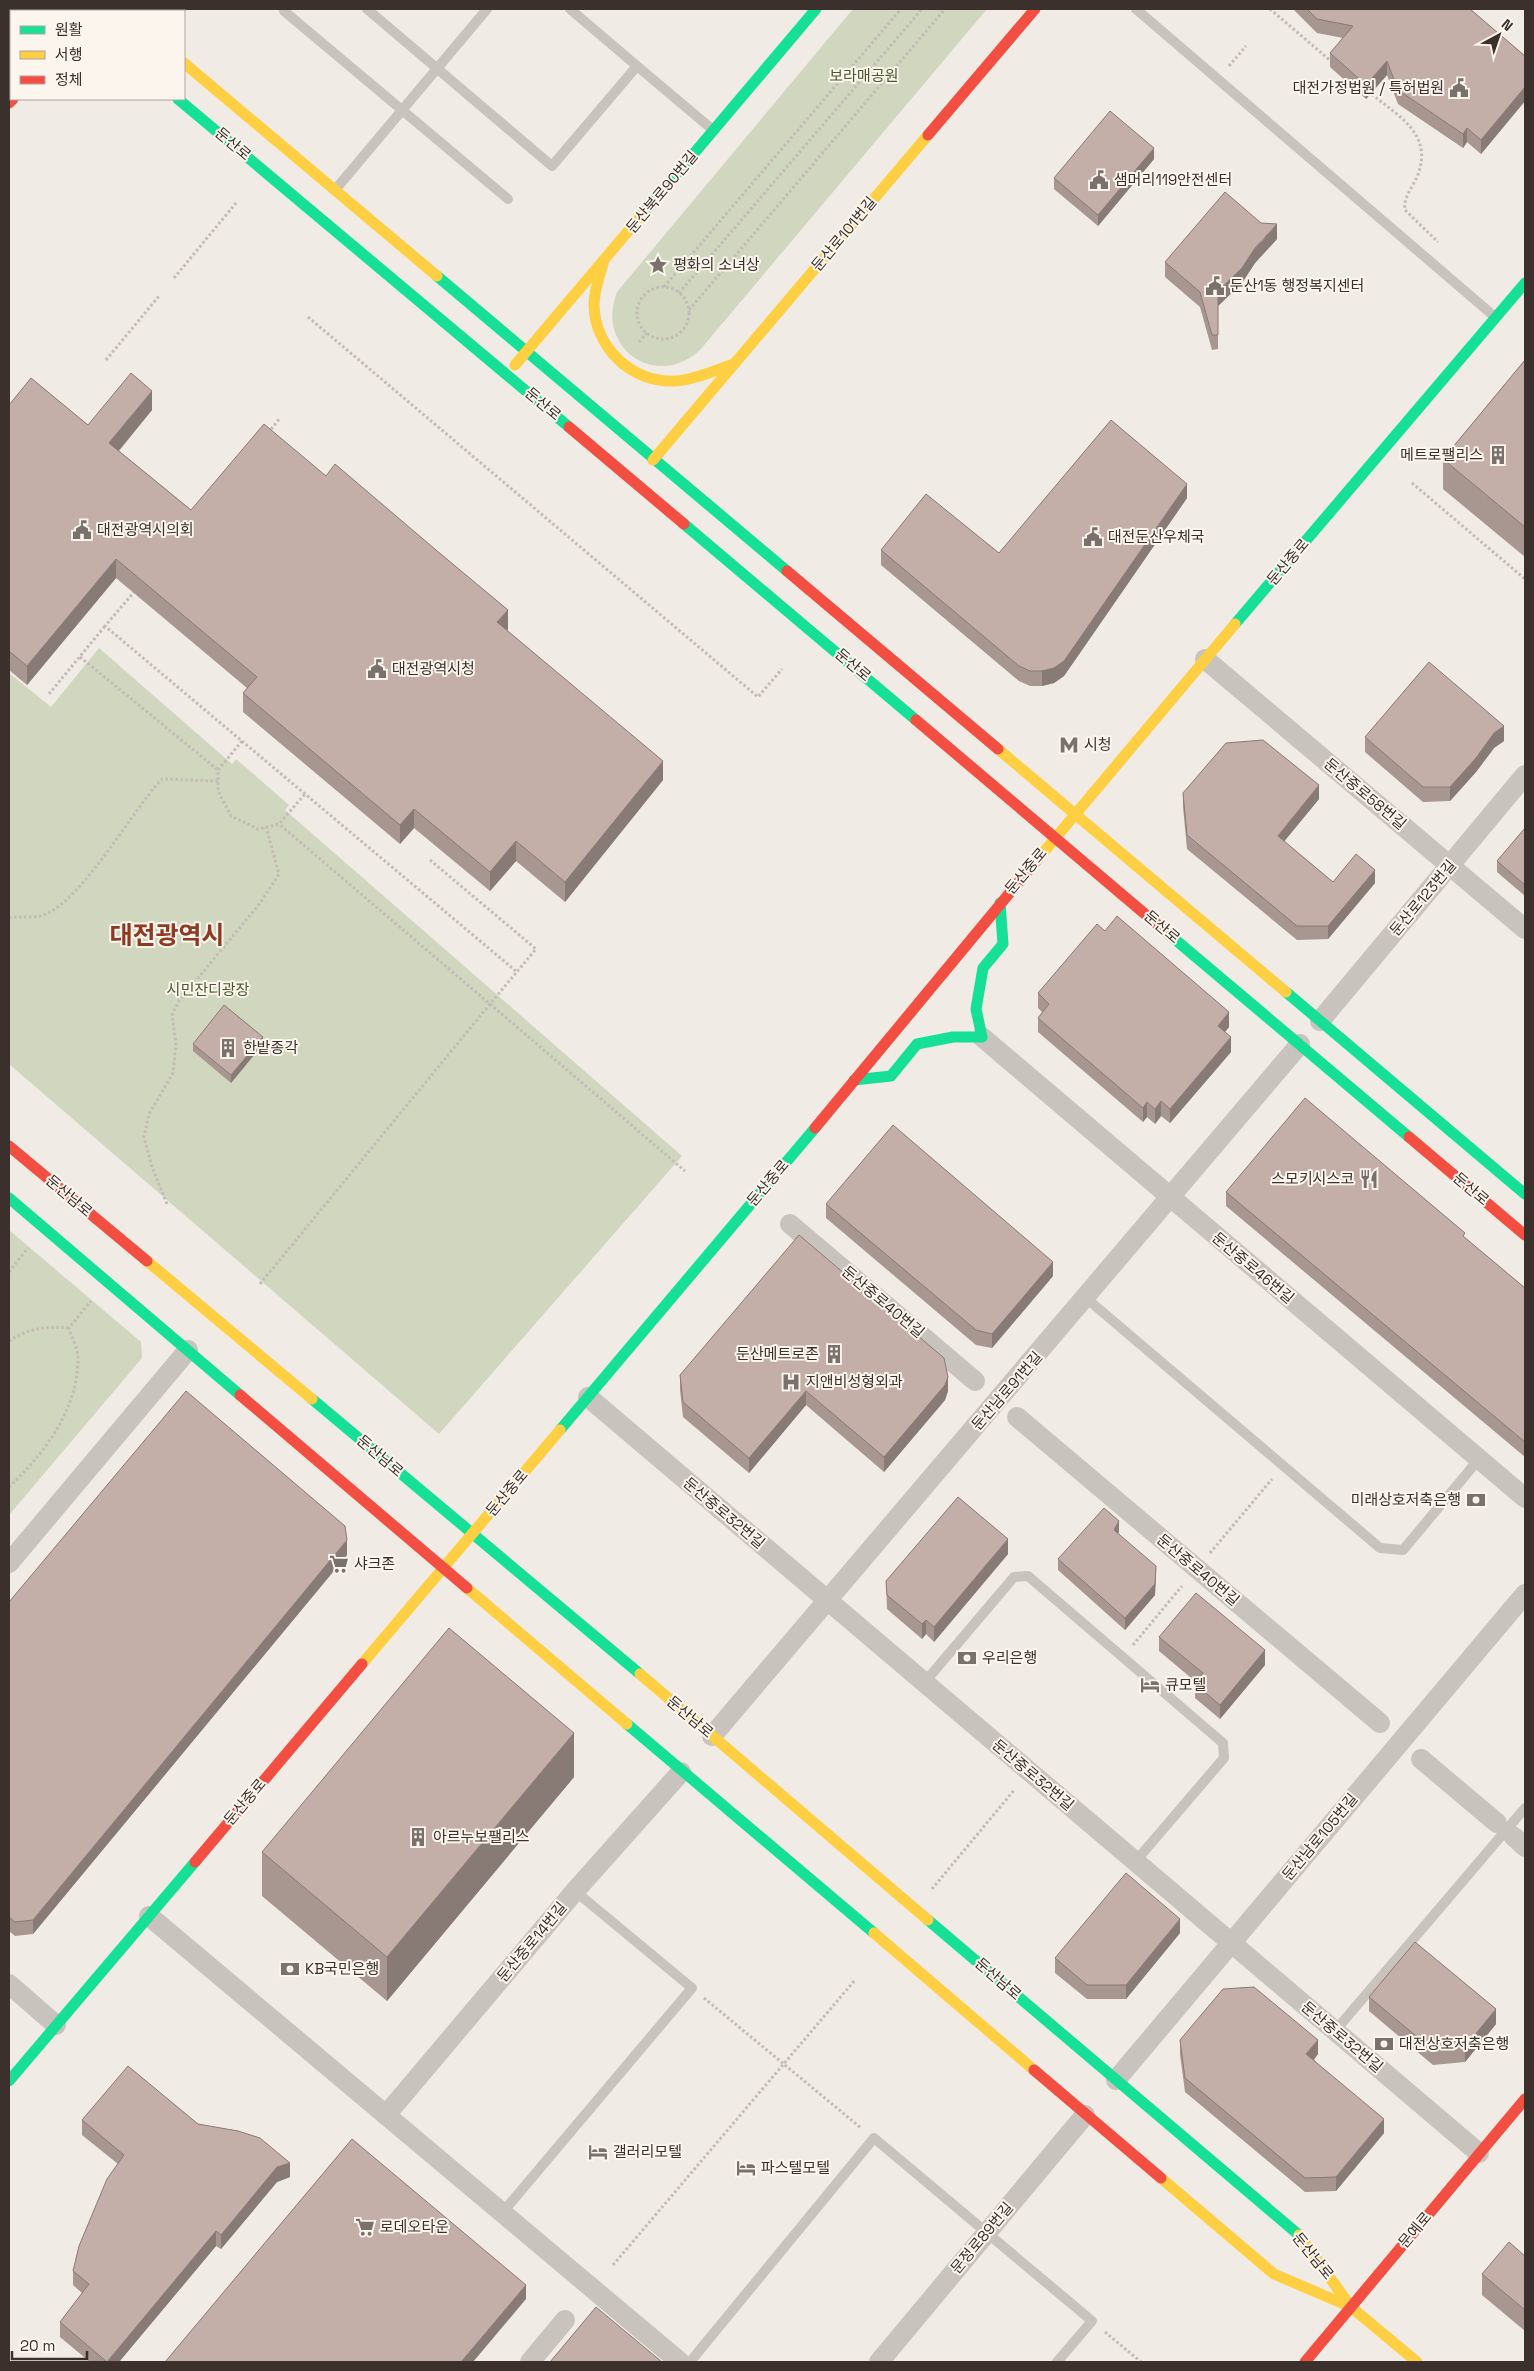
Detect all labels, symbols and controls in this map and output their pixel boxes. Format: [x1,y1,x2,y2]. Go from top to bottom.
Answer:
legend [10,10,185,100]
north arrow [1474,10,1524,60]
text: N [1498,15,1517,35]
text: 원활 [55,20,83,39]
text: 서행 [55,45,83,64]
park label: 보라매공원 [829,66,899,85]
text: 정체 [55,70,83,89]
public building icon: 대전가정법원 / 특허법원 [1448,77,1470,99]
place label: 대전가정법원 / 특허법원 [1293,78,1444,97]
street label: 둔산로 [211,123,255,164]
street label: 둔산북로90번길 [622,147,702,237]
public building icon: 샘머리119안전센터 [1088,169,1110,191]
place label: 샘머리119안전센터 [1114,170,1232,189]
street label: 둔산로101번길 [807,193,880,275]
place icon: 평화의 소녀상 [647,254,669,276]
place label: 평화의 소녀상 [673,255,760,274]
public building icon: 둔산1동 행정복지센터 [1204,275,1226,297]
place label: 둔산1동 행정복지센터 [1230,276,1364,295]
street label: 둔산로 [521,383,565,424]
building icon: 메트로팰리스 [1487,444,1509,466]
place label: 메트로팰리스 [1400,445,1483,464]
public building icon: 대전광역시의회 [71,519,93,541]
place label: 대전광역시의회 [97,520,194,539]
public building icon: 대전둔산우체국 [1082,526,1104,548]
place label: 대전둔산우체국 [1108,527,1205,546]
street label: 둔산중로 [1263,534,1313,589]
street label: 둔산로 [831,644,875,685]
public building icon: 대전광역시청 [366,658,388,680]
place label: 대전광역시청 [392,659,475,678]
metro station icon: 시청 [1058,734,1080,756]
place label: 시청 [1084,735,1112,754]
street label: 둔산중로58번길 [1320,754,1410,833]
street label: 둔산중로 [1001,843,1051,898]
street label: 둔산로123번길 [1385,856,1460,940]
street label: 둔산로 [1140,906,1184,947]
district label: 대전광역시 [109,919,225,951]
park label: 시민잔디광장 [167,980,250,999]
building icon: 한밭종각 [217,1037,239,1059]
place label: 한밭종각 [243,1038,298,1057]
street label: 둔산중로 [743,1155,793,1210]
restaurant icon: 스모키시스코 [1358,1168,1380,1190]
street label: 둔산로 [1449,1168,1493,1209]
place label: 스모키시스코 [1271,1169,1354,1188]
street label: 둔산남로 [42,1171,97,1221]
street label: 둔산중로46번길 [1208,1228,1298,1307]
street label: 둔산중로40번길 [838,1262,928,1342]
building icon: 둔산메트로존 [823,1343,845,1365]
place label: 둔산메트로존 [736,1344,819,1363]
street label: 둔산남로91번길 [967,1347,1046,1434]
hospital icon: 지앤비성형외과 [780,1371,802,1393]
place label: 지앤비성형외과 [806,1372,903,1391]
street label: 둔산남로 [353,1431,408,1481]
street label: 둔산중로 [482,1465,532,1520]
street label: 둔산중로32번길 [680,1473,769,1552]
bank icon: 미래상호저축은행 [1465,1489,1487,1511]
place label: 미래상호저축은행 [1351,1490,1461,1509]
street label: 둔산중로40번길 [1153,1530,1243,1610]
supermarket icon: 샤크존 [328,1553,350,1575]
place label: 샤크존 [354,1554,395,1573]
bank icon: 우리은행 [956,1647,978,1669]
place label: 우리은행 [982,1648,1037,1667]
hotel icon: 큐모텔 [1139,1674,1161,1696]
place label: 큐모텔 [1165,1675,1206,1694]
street label: 둔산남로 [663,1692,718,1742]
street label: 둔산중로32번길 [989,1735,1078,1814]
street label: 둔산중로 [220,1774,270,1829]
street label: 둔산남로105번길 [1278,1789,1361,1884]
building icon: 아르누보팰리스 [407,1826,429,1848]
place label: 아르누보팰리스 [433,1827,530,1846]
street label: 둔산중로14번길 [493,1898,571,1985]
street label: 둔산남로 [971,1953,1025,2004]
bank icon: KB국민은행 [279,1958,301,1980]
place label: KB국민은행 [305,1959,379,1978]
street label: 둔산중로32번길 [1298,1997,1387,2076]
bank icon: 대전상호저축은행 [1373,2033,1395,2055]
place label: 대전상호저축은행 [1399,2034,1509,2053]
hotel icon: 갤러리모텔 [587,2141,609,2163]
place label: 갤러리모텔 [613,2142,682,2161]
hotel icon: 파스텔모텔 [735,2157,757,2179]
place label: 파스텔모텔 [761,2158,830,2177]
street label: 문정로89번길 [946,2198,1017,2277]
street label: 문예로 [1394,2208,1435,2252]
supermarket icon: 로데오타운 [354,2216,376,2238]
place label: 로데오타운 [380,2217,449,2236]
street label: 둔산남로 [1289,2228,1338,2283]
scale bar [12,2328,88,2360]
text: 20 m [20,2336,55,2355]

